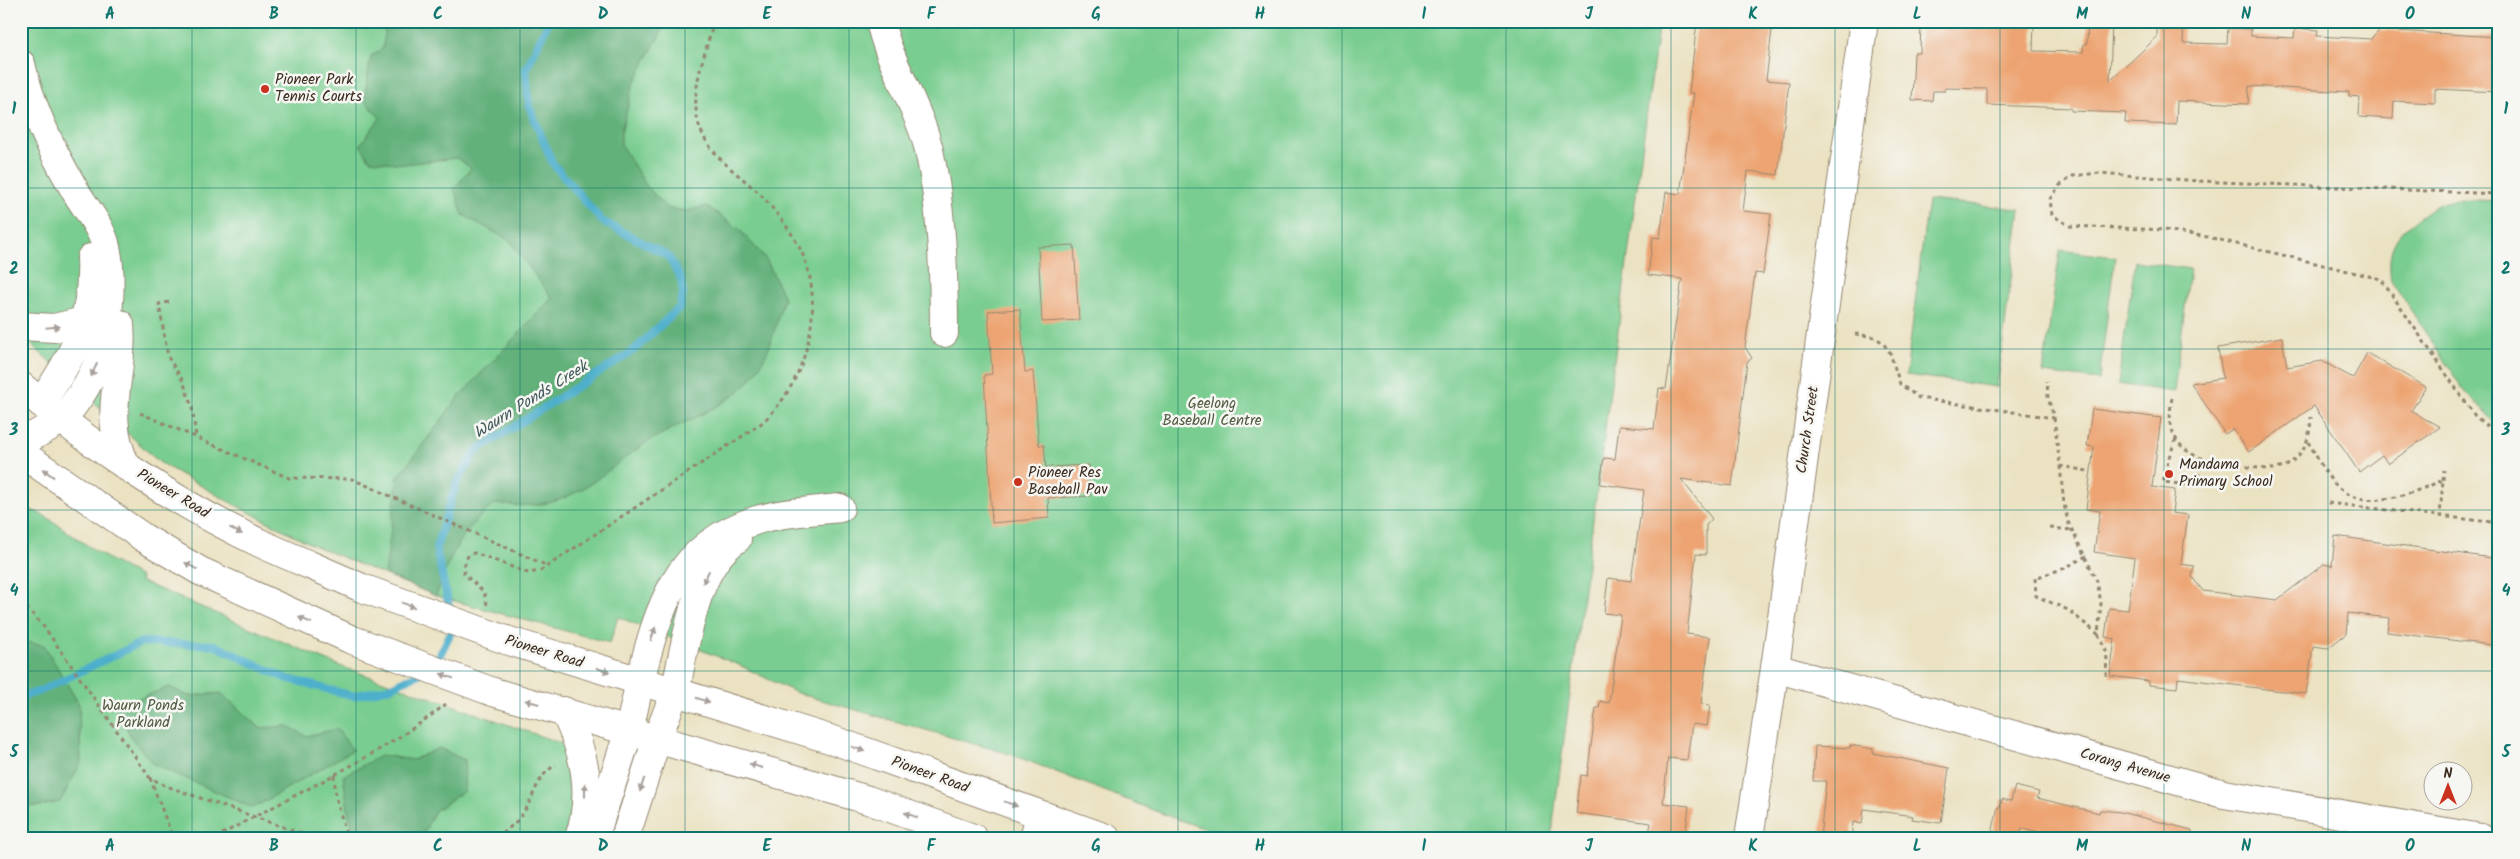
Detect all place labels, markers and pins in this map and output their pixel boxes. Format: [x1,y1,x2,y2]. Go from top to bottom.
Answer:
place label: Pioneer Park Tennis Courts [275,68,363,109]
marker: Pioneer Park Tennis Courts [259,83,271,95]
place label: Mandama Primary School [2179,453,2273,494]
place label: Pioneer Res Baseball Pav [1028,461,1108,502]
marker: Mandama Primary School [2163,468,2175,480]
marker: Pioneer Res Baseball Pav [1012,476,1024,488]

